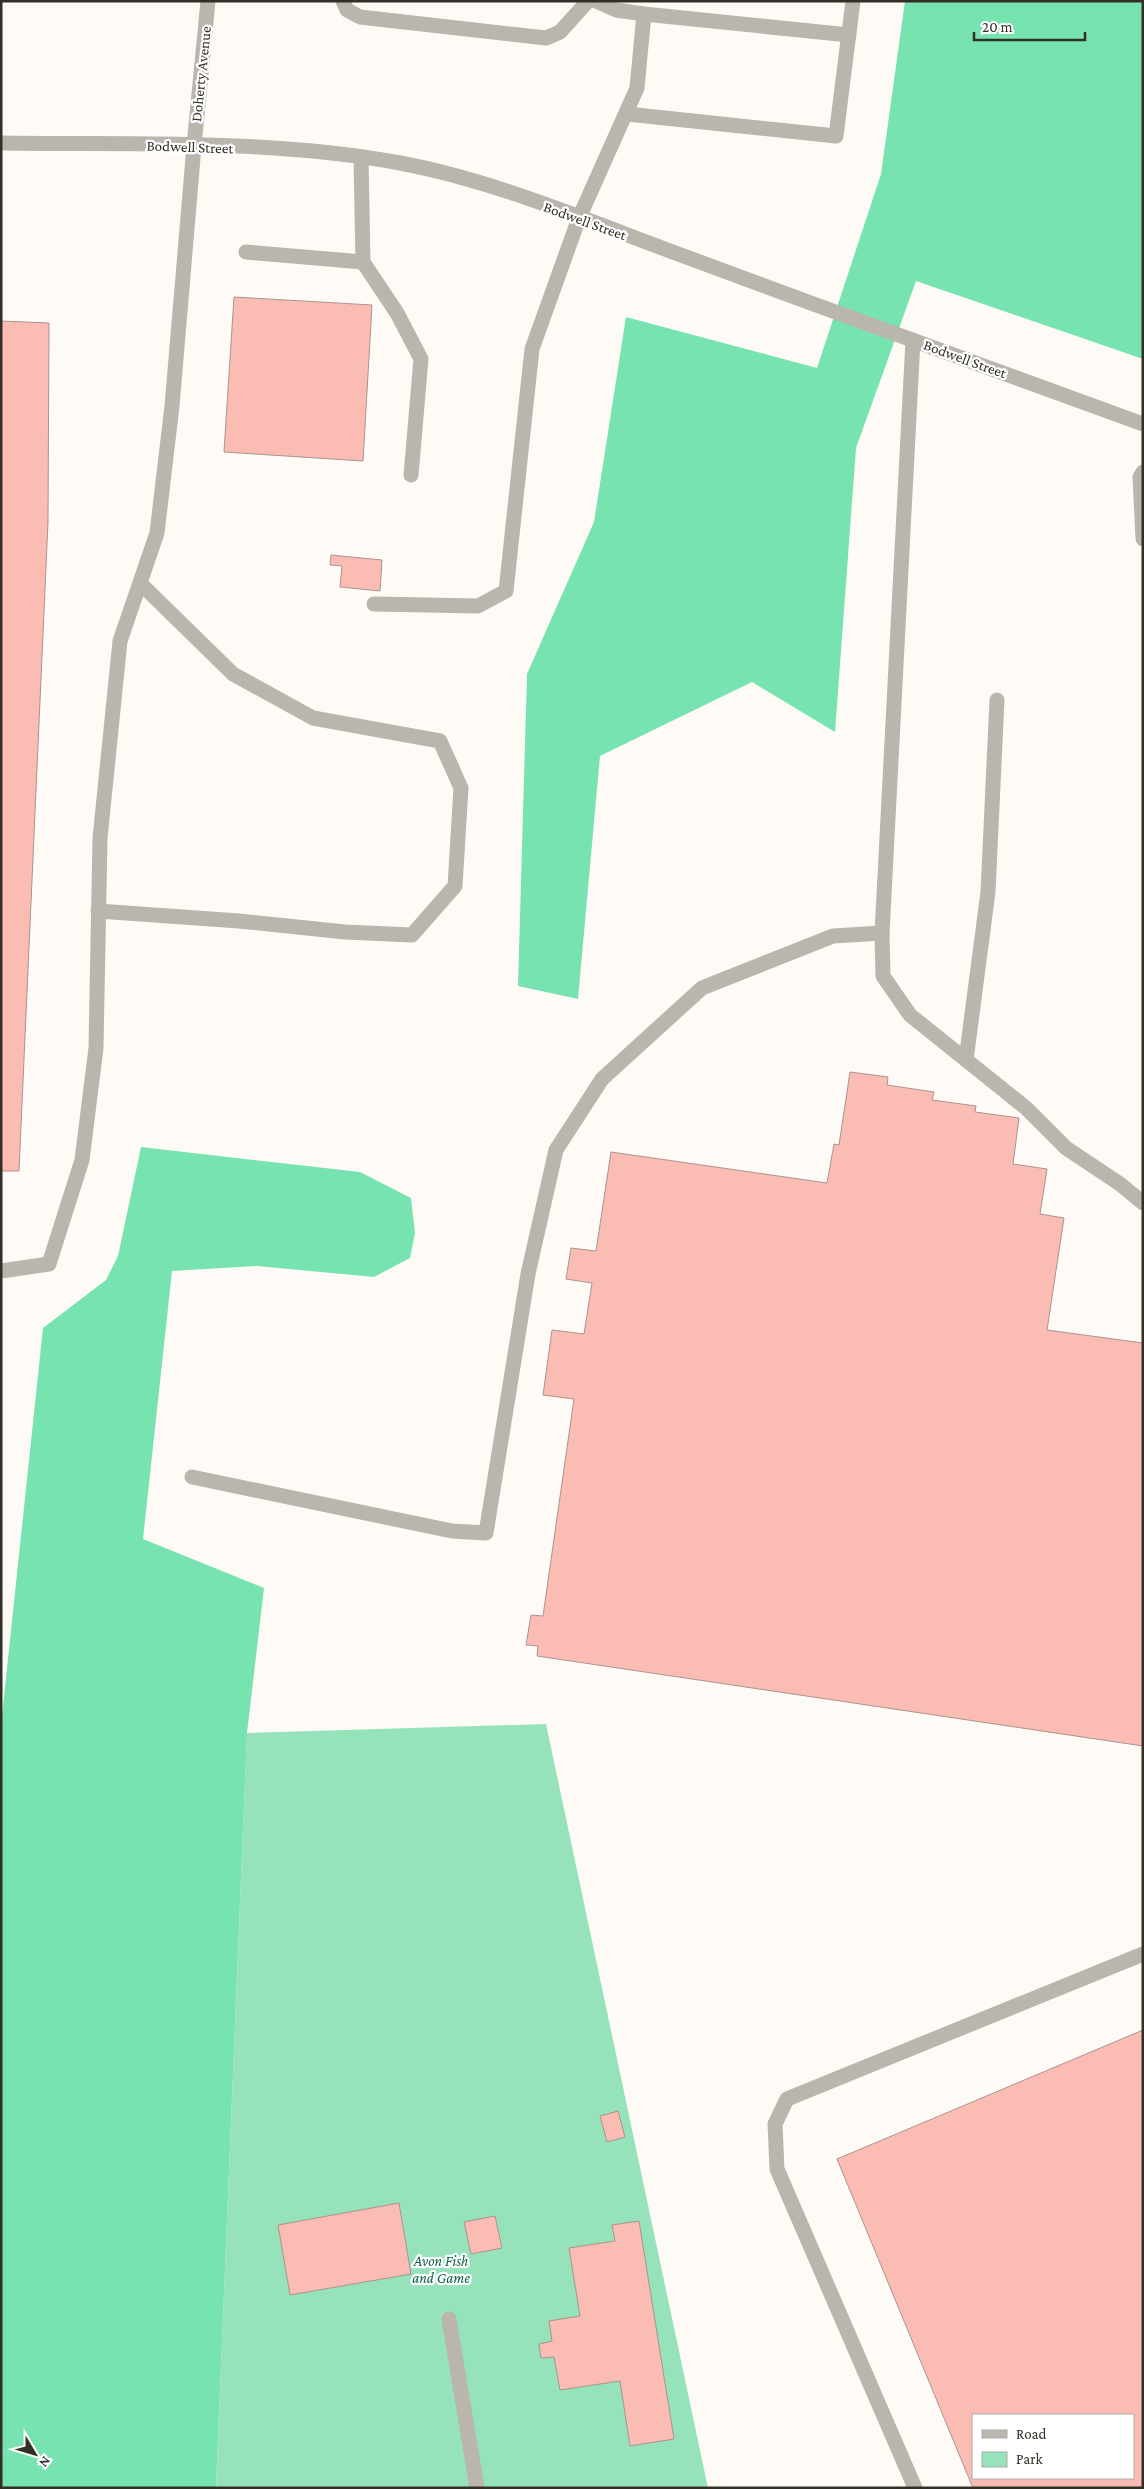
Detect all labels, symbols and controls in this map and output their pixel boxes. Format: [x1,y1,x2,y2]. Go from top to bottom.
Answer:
scale bar [974,10,1085,42]
text: 20 m [982,19,1013,35]
street label: Doherty Avenue [188,25,215,123]
street label: Bodwell Street [146,137,235,157]
street label: Bodwell Street [541,199,630,244]
street label: Bodwell Street [921,337,1010,382]
park label: Avon Fish and Game [412,2253,470,2286]
legend [972,2414,1134,2479]
text: Road [1016,2426,1047,2442]
north arrow [10,2429,60,2479]
text: Park [1016,2451,1043,2467]
text: N [36,2453,54,2471]

